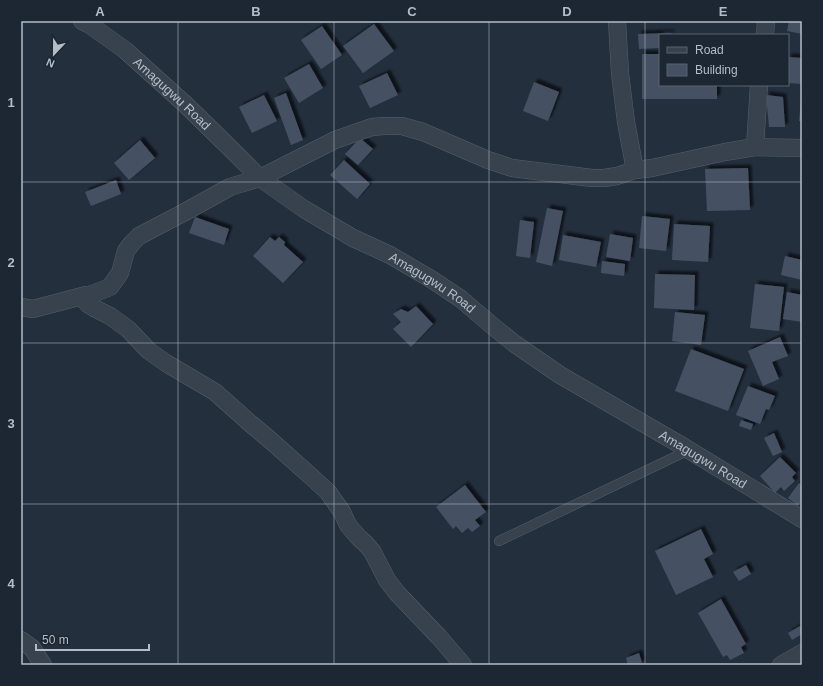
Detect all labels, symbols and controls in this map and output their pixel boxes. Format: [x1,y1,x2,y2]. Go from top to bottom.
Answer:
text: A [95,4,105,19]
text: B [251,4,261,19]
text: C [407,4,417,19]
text: D [562,4,572,19]
text: E [719,4,728,19]
north arrow [34,34,74,74]
legend [659,34,789,86]
text: Road [695,43,724,57]
street label: Amagugwu Road [130,54,214,133]
text: N [44,56,56,70]
text: Building [695,63,738,77]
text: 1 [7,95,15,110]
street label: Amagugwu Road [387,249,479,316]
text: 2 [7,255,15,270]
text: 3 [7,416,15,431]
street label: Amagugwu Road [657,427,750,491]
text: 4 [7,576,15,591]
scale bar [36,626,149,652]
text: 50 m [42,633,69,647]

